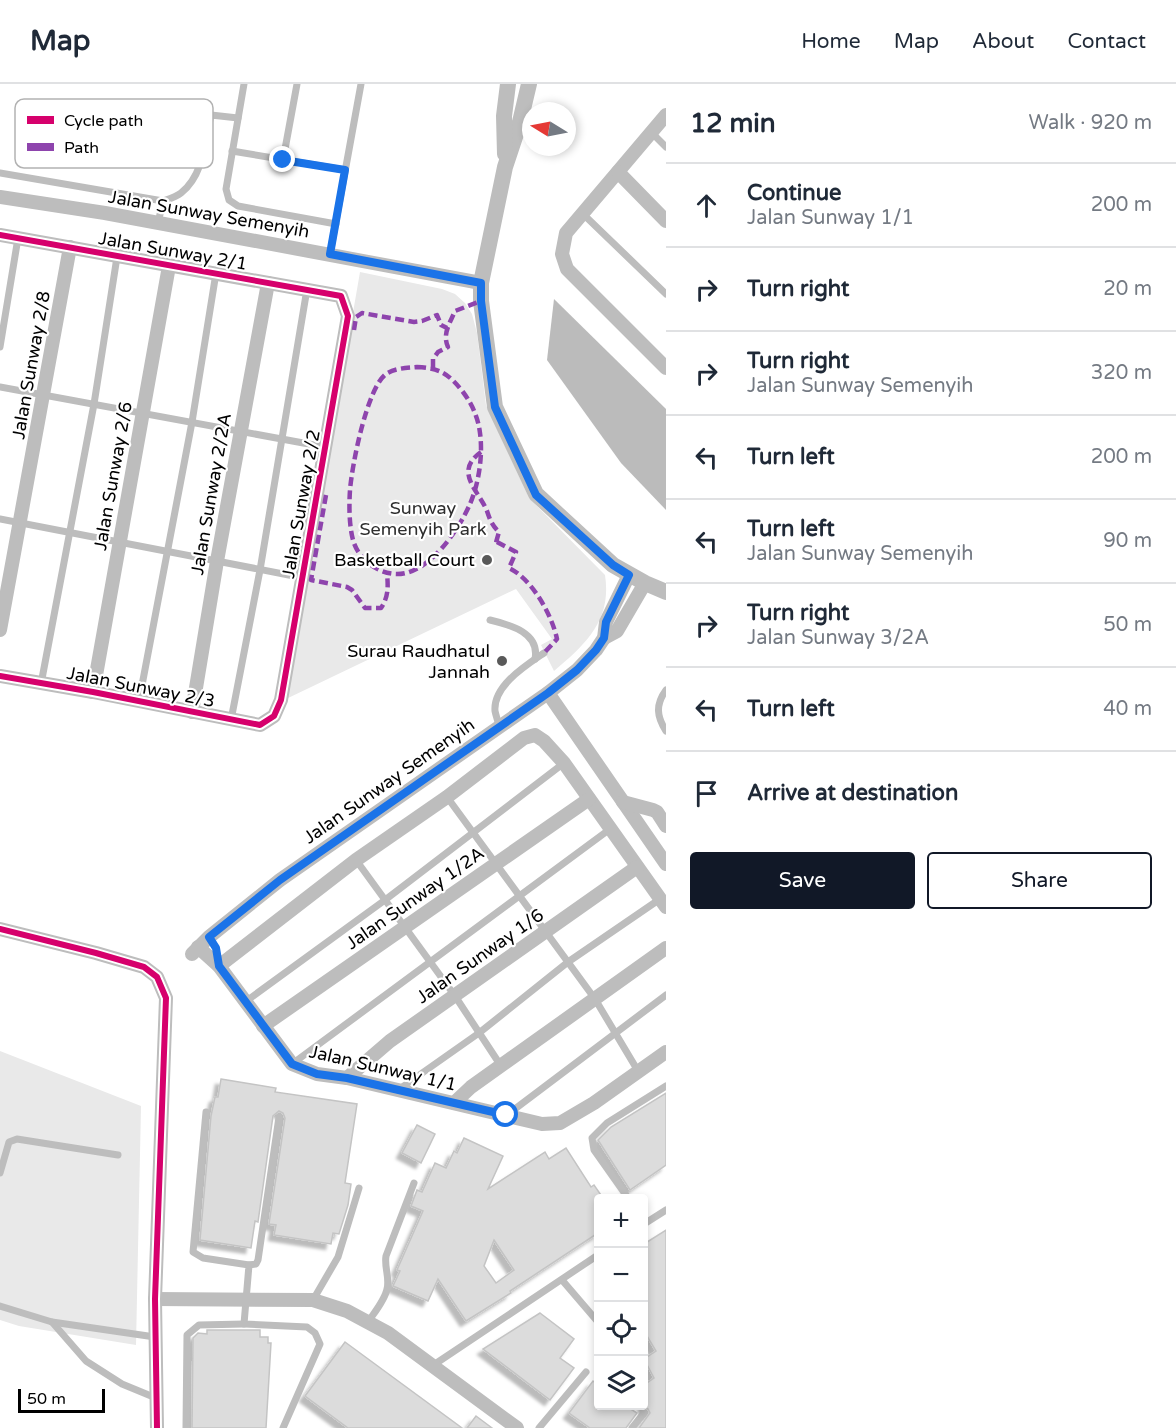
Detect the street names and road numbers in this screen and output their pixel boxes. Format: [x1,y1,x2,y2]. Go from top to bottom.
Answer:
street label: Jalan Sunway Semenyih [107,185,311,243]
street label: Jalan Sunway 2/1 [97,227,249,275]
street label: Jalan Sunway 2/8 [7,289,55,441]
street label: Jalan Sunway 2/6 [89,400,137,552]
street label: Jalan Sunway 2/2A [186,411,236,577]
street label: Jalan Sunway 2/2 [277,428,325,580]
street label: Jalan Sunway 2/3 [65,662,217,712]
street label: Jalan Sunway Semenyih [299,714,479,848]
street label: Jalan Sunway 1/2A [342,842,488,954]
street label: Jalan Sunway 1/6 [412,904,548,1008]
street label: Jalan Sunway 1/1 [307,1040,459,1096]

